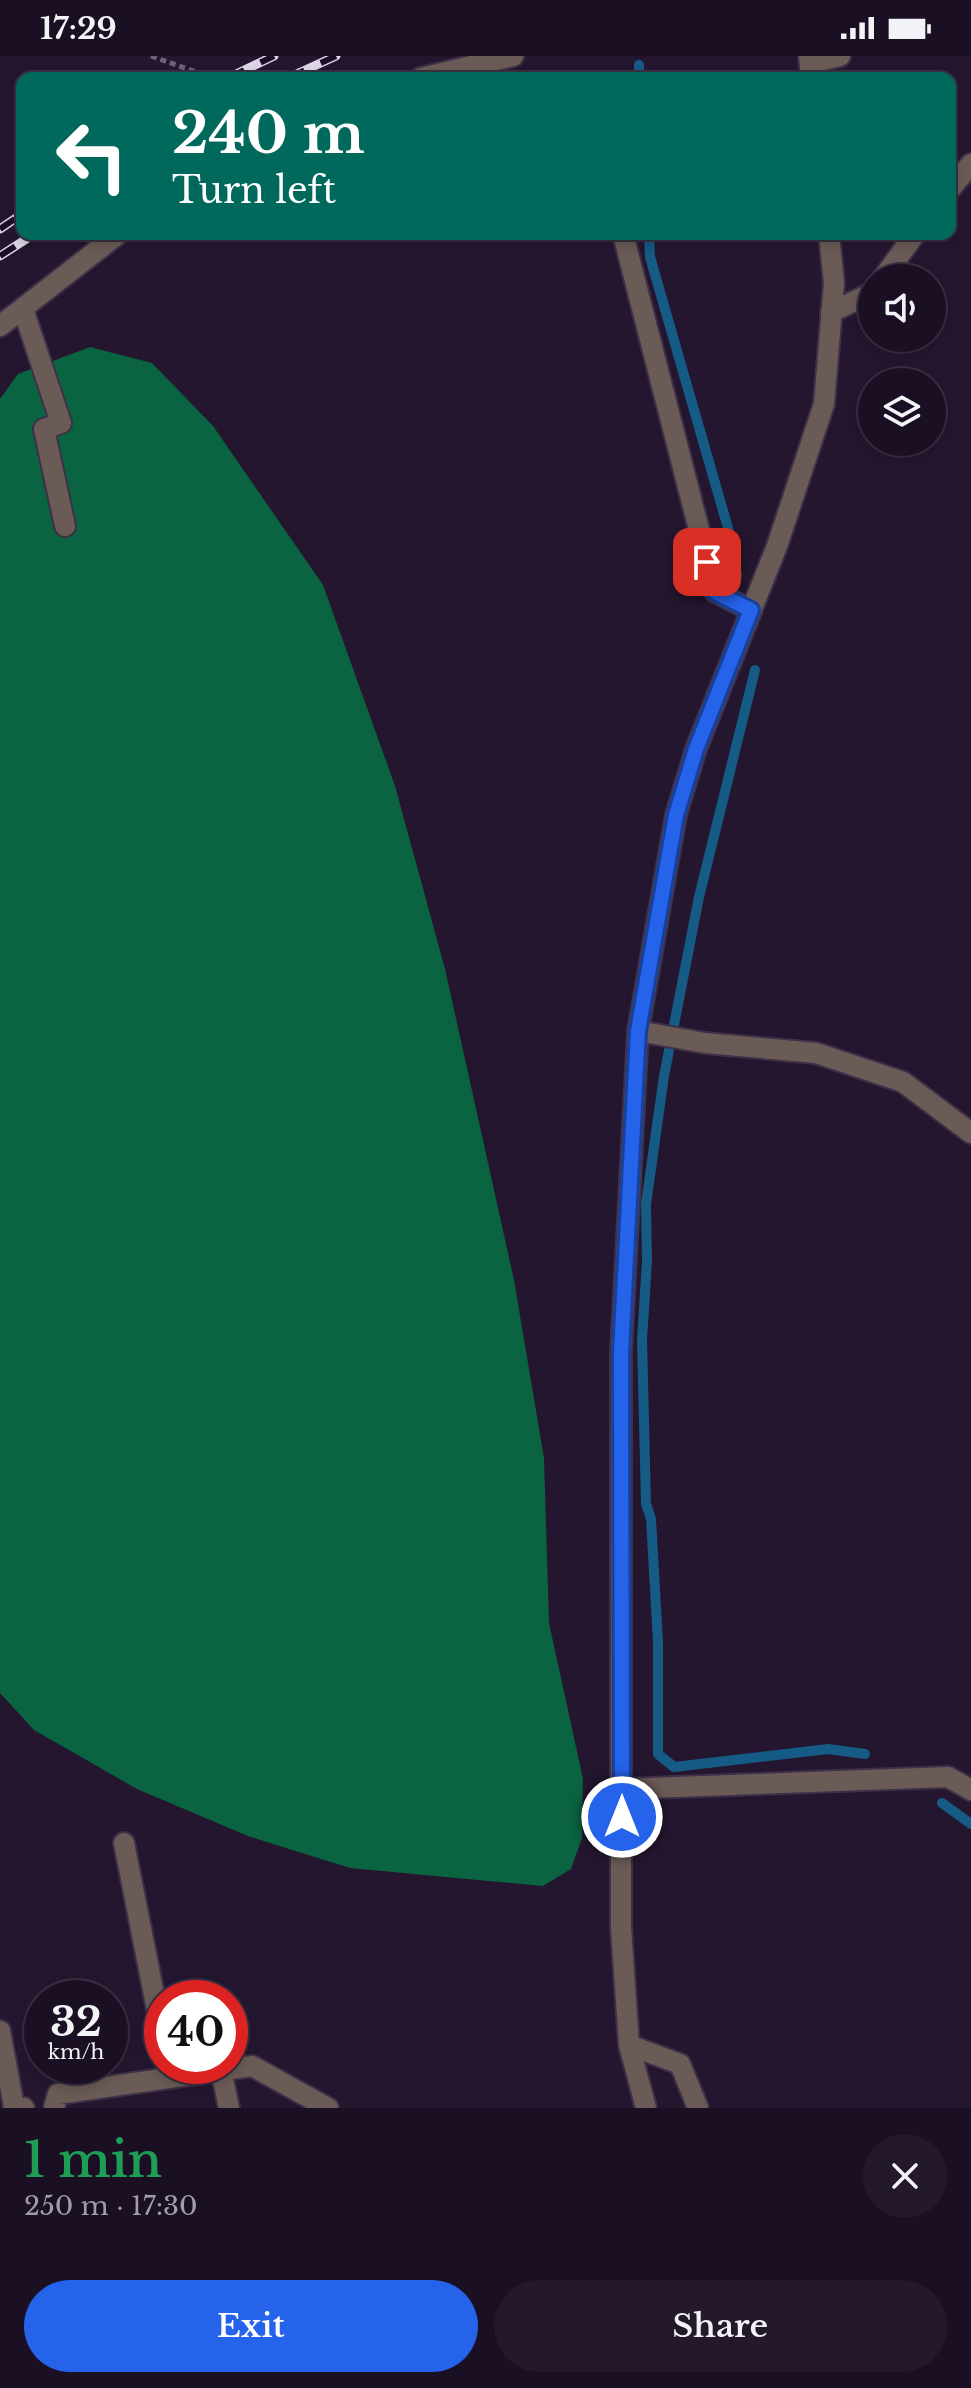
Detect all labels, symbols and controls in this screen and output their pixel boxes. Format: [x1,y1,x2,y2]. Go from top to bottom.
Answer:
text: 17:29 [40,10,117,47]
text: 240 m [172,99,365,168]
icon: left [40,104,144,208]
text: Turn left [172,168,336,213]
map controls [858,264,946,456]
button: sound [858,264,946,352]
button: layers [858,368,946,456]
pin [673,528,741,596]
icon: arrive [685,540,729,584]
position arrow [580,1775,664,1859]
speed limit sign: 40 [144,1980,248,2084]
text: 32 [50,1997,102,2047]
text: km/h [48,2040,104,2064]
text: 1 min [24,2130,162,2190]
button: close [863,2134,947,2218]
text: 250 m · 17:30 [24,2190,198,2222]
button: Exit [24,2280,478,2372]
button: Share [494,2280,947,2372]

